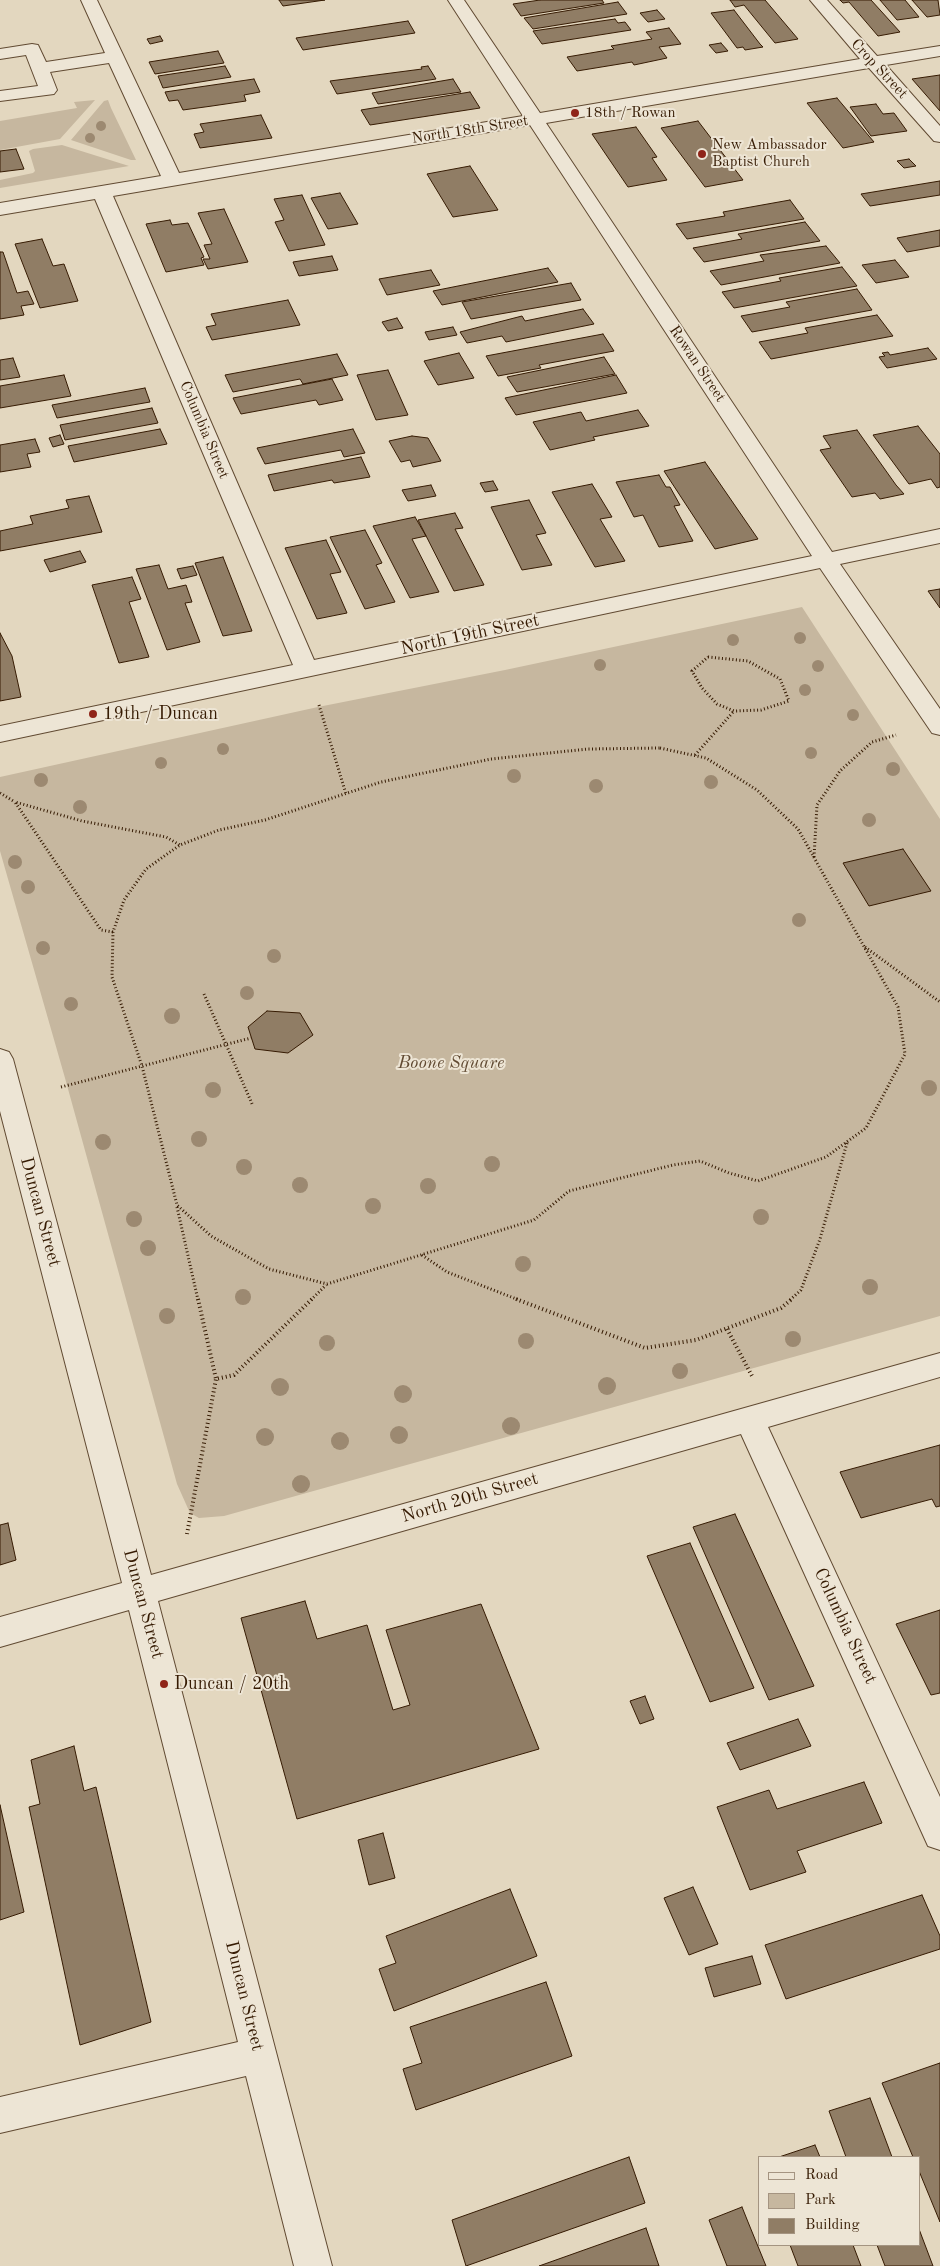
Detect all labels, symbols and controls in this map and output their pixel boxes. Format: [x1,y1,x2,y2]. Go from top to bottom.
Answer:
street label: Crop Street [847,35,911,103]
place label: 18th / Rowan [585,104,676,122]
marker: 18th / Rowan [569,107,581,119]
street label: North 18th Street [411,112,529,148]
place label: New Ambassador Baptist Church [712,136,827,171]
marker: New Ambassador Baptist Church [696,148,708,160]
street label: Rowan Street [665,322,729,406]
street label: Columbia Street [175,378,233,482]
street label: North 19th Street [399,610,541,660]
place label: 19th / Duncan [103,703,218,725]
marker: 19th / Duncan [87,708,99,720]
park label: Boone Square [398,1052,504,1074]
street label: Duncan Street [15,1155,65,1269]
street label: North 20th Street [399,1468,541,1528]
street label: Duncan Street [118,1547,168,1661]
street label: Columbia Street [809,1565,881,1687]
place label: Duncan / 20th [174,1673,289,1695]
marker: Duncan / 20th [158,1678,170,1690]
street label: Duncan Street [220,1939,268,2053]
legend [758,2156,920,2246]
text: Road [805,2168,838,2183]
text: Park [805,2193,836,2208]
text: Building [805,2218,860,2233]

